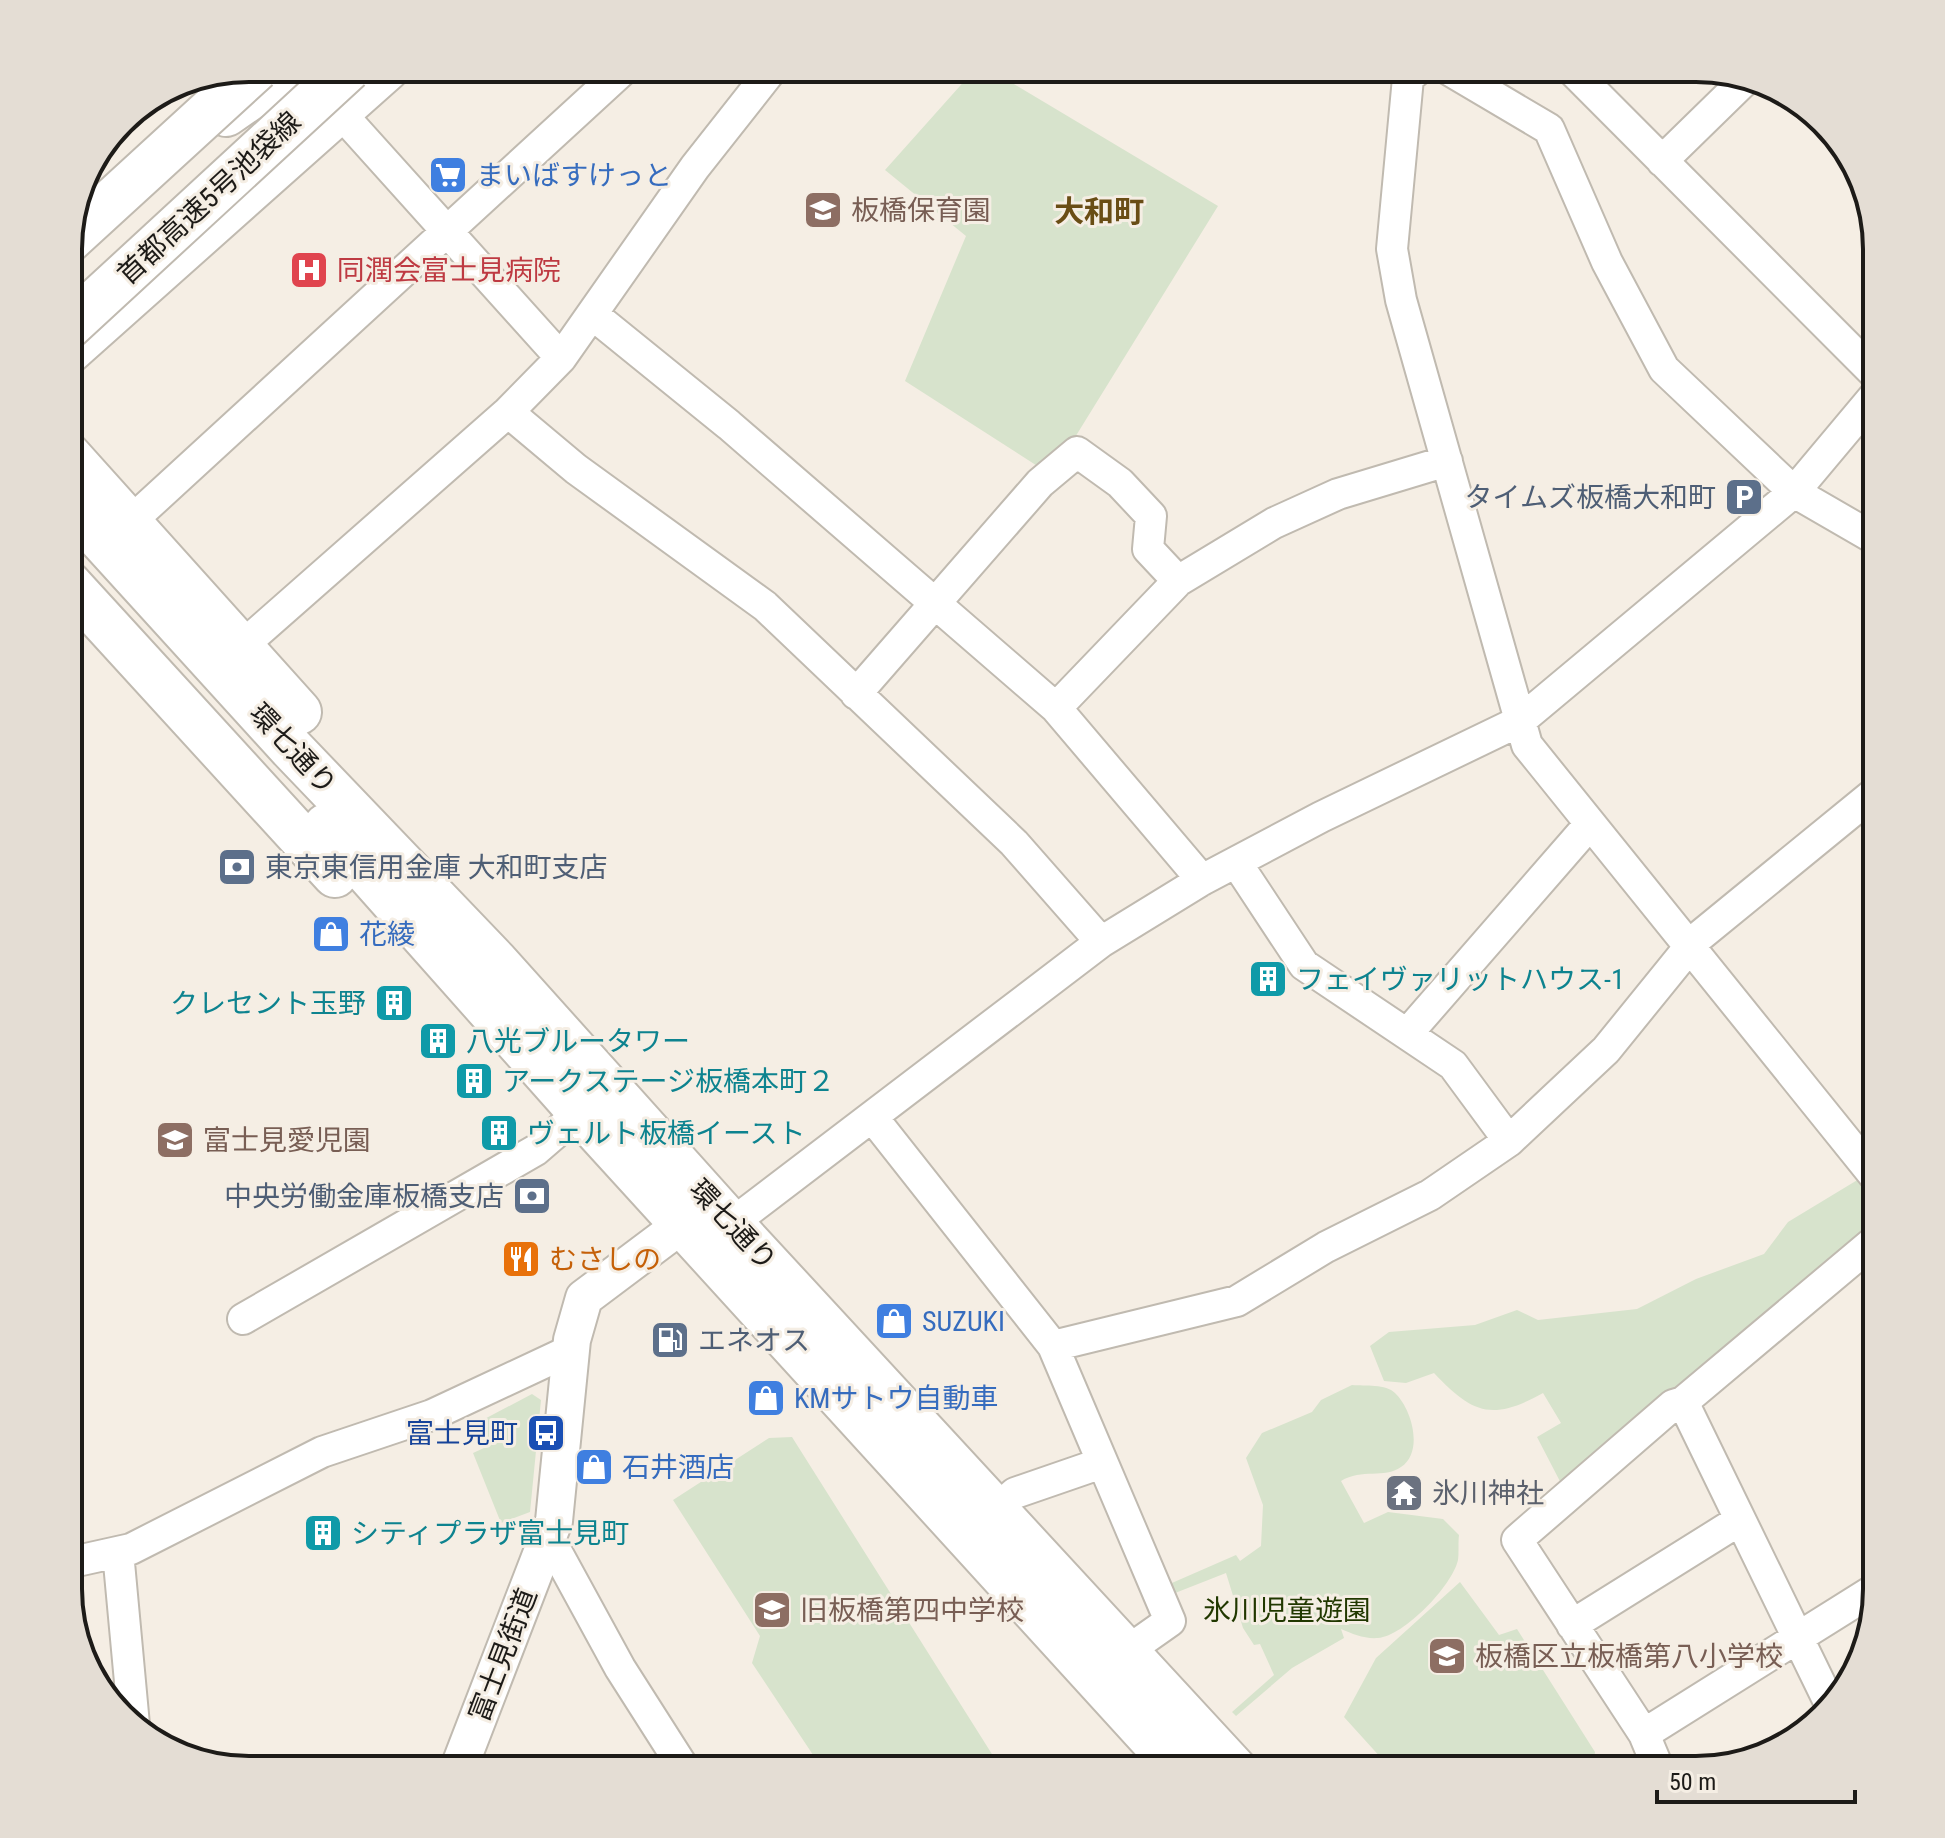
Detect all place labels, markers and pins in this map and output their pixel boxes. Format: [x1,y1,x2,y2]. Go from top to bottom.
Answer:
supermarket icon: まいばすけっと [427,154,469,196]
place label: まいばすけっと [476,159,672,192]
school or university icon: 板橋保育園 [802,189,844,231]
place label: 板橋保育園 [851,194,991,227]
hospital icon: 同潤会富士見病院 [288,249,330,291]
place label: 同潤会富士見病院 [337,254,561,287]
parking icon: タイムズ板橋大和町 [1723,476,1765,518]
place label: タイムズ板橋大和町 [1465,481,1716,514]
bank icon: 東京東信用金庫 大和町支店 [216,846,258,888]
place label: 東京東信用金庫 大和町支店 [265,851,607,884]
shop icon: 花綾 [310,913,352,955]
place label: 花綾 [359,918,415,951]
building icon: フェイヴァリットハウス-1 [1247,958,1289,1000]
place label: フェイヴァリットハウス-1 [1296,963,1625,996]
building icon: クレセント玉野 [373,982,415,1024]
place label: クレセント玉野 [170,987,366,1020]
building icon: 八光ブルータワー [417,1020,459,1062]
place label: 八光ブルータワー [466,1025,690,1058]
building icon: アークステージ板橋本町２ [453,1060,495,1102]
place label: アークステージ板橋本町２ [502,1065,835,1098]
building icon: ヴェルト板橋イースト [478,1112,520,1154]
place label: ヴェルト板橋イースト [527,1117,806,1150]
school or university icon: 富士見愛児園 [154,1119,196,1161]
place label: 富士見愛児園 [203,1124,371,1157]
bank icon: 中央労働金庫板橋支店 [511,1175,553,1217]
place label: 中央労働金庫板橋支店 [224,1180,504,1213]
restaurant icon: むさしの [500,1238,542,1280]
place label: むさしの [549,1243,661,1276]
shop icon: SUZUKI [873,1300,915,1342]
place label: SUZUKI [922,1305,1005,1338]
fuel station icon: エネオス [649,1319,691,1361]
place label: エネオス [698,1324,810,1357]
shop icon: KMサトウ自動車 [745,1377,787,1419]
place label: KMサトウ自動車 [794,1382,998,1415]
bus stop icon: 富士見町 [525,1412,567,1454]
place label: 富士見町 [406,1417,518,1450]
shop icon: 石井酒店 [573,1446,615,1488]
place label: 石井酒店 [622,1451,734,1484]
temple icon: 氷川神社 [1383,1472,1425,1514]
place label: 氷川神社 [1432,1477,1544,1510]
building icon: シティプラザ富士見町 [302,1512,344,1554]
place label: シティプラザ富士見町 [351,1517,629,1550]
school or university icon: 旧板橋第四中学校 [751,1589,793,1631]
place label: 旧板橋第四中学校 [800,1594,1024,1627]
school or university icon: 板橋区立板橋第八小学校 [1426,1635,1468,1677]
place label: 板橋区立板橋第八小学校 [1475,1640,1783,1673]

